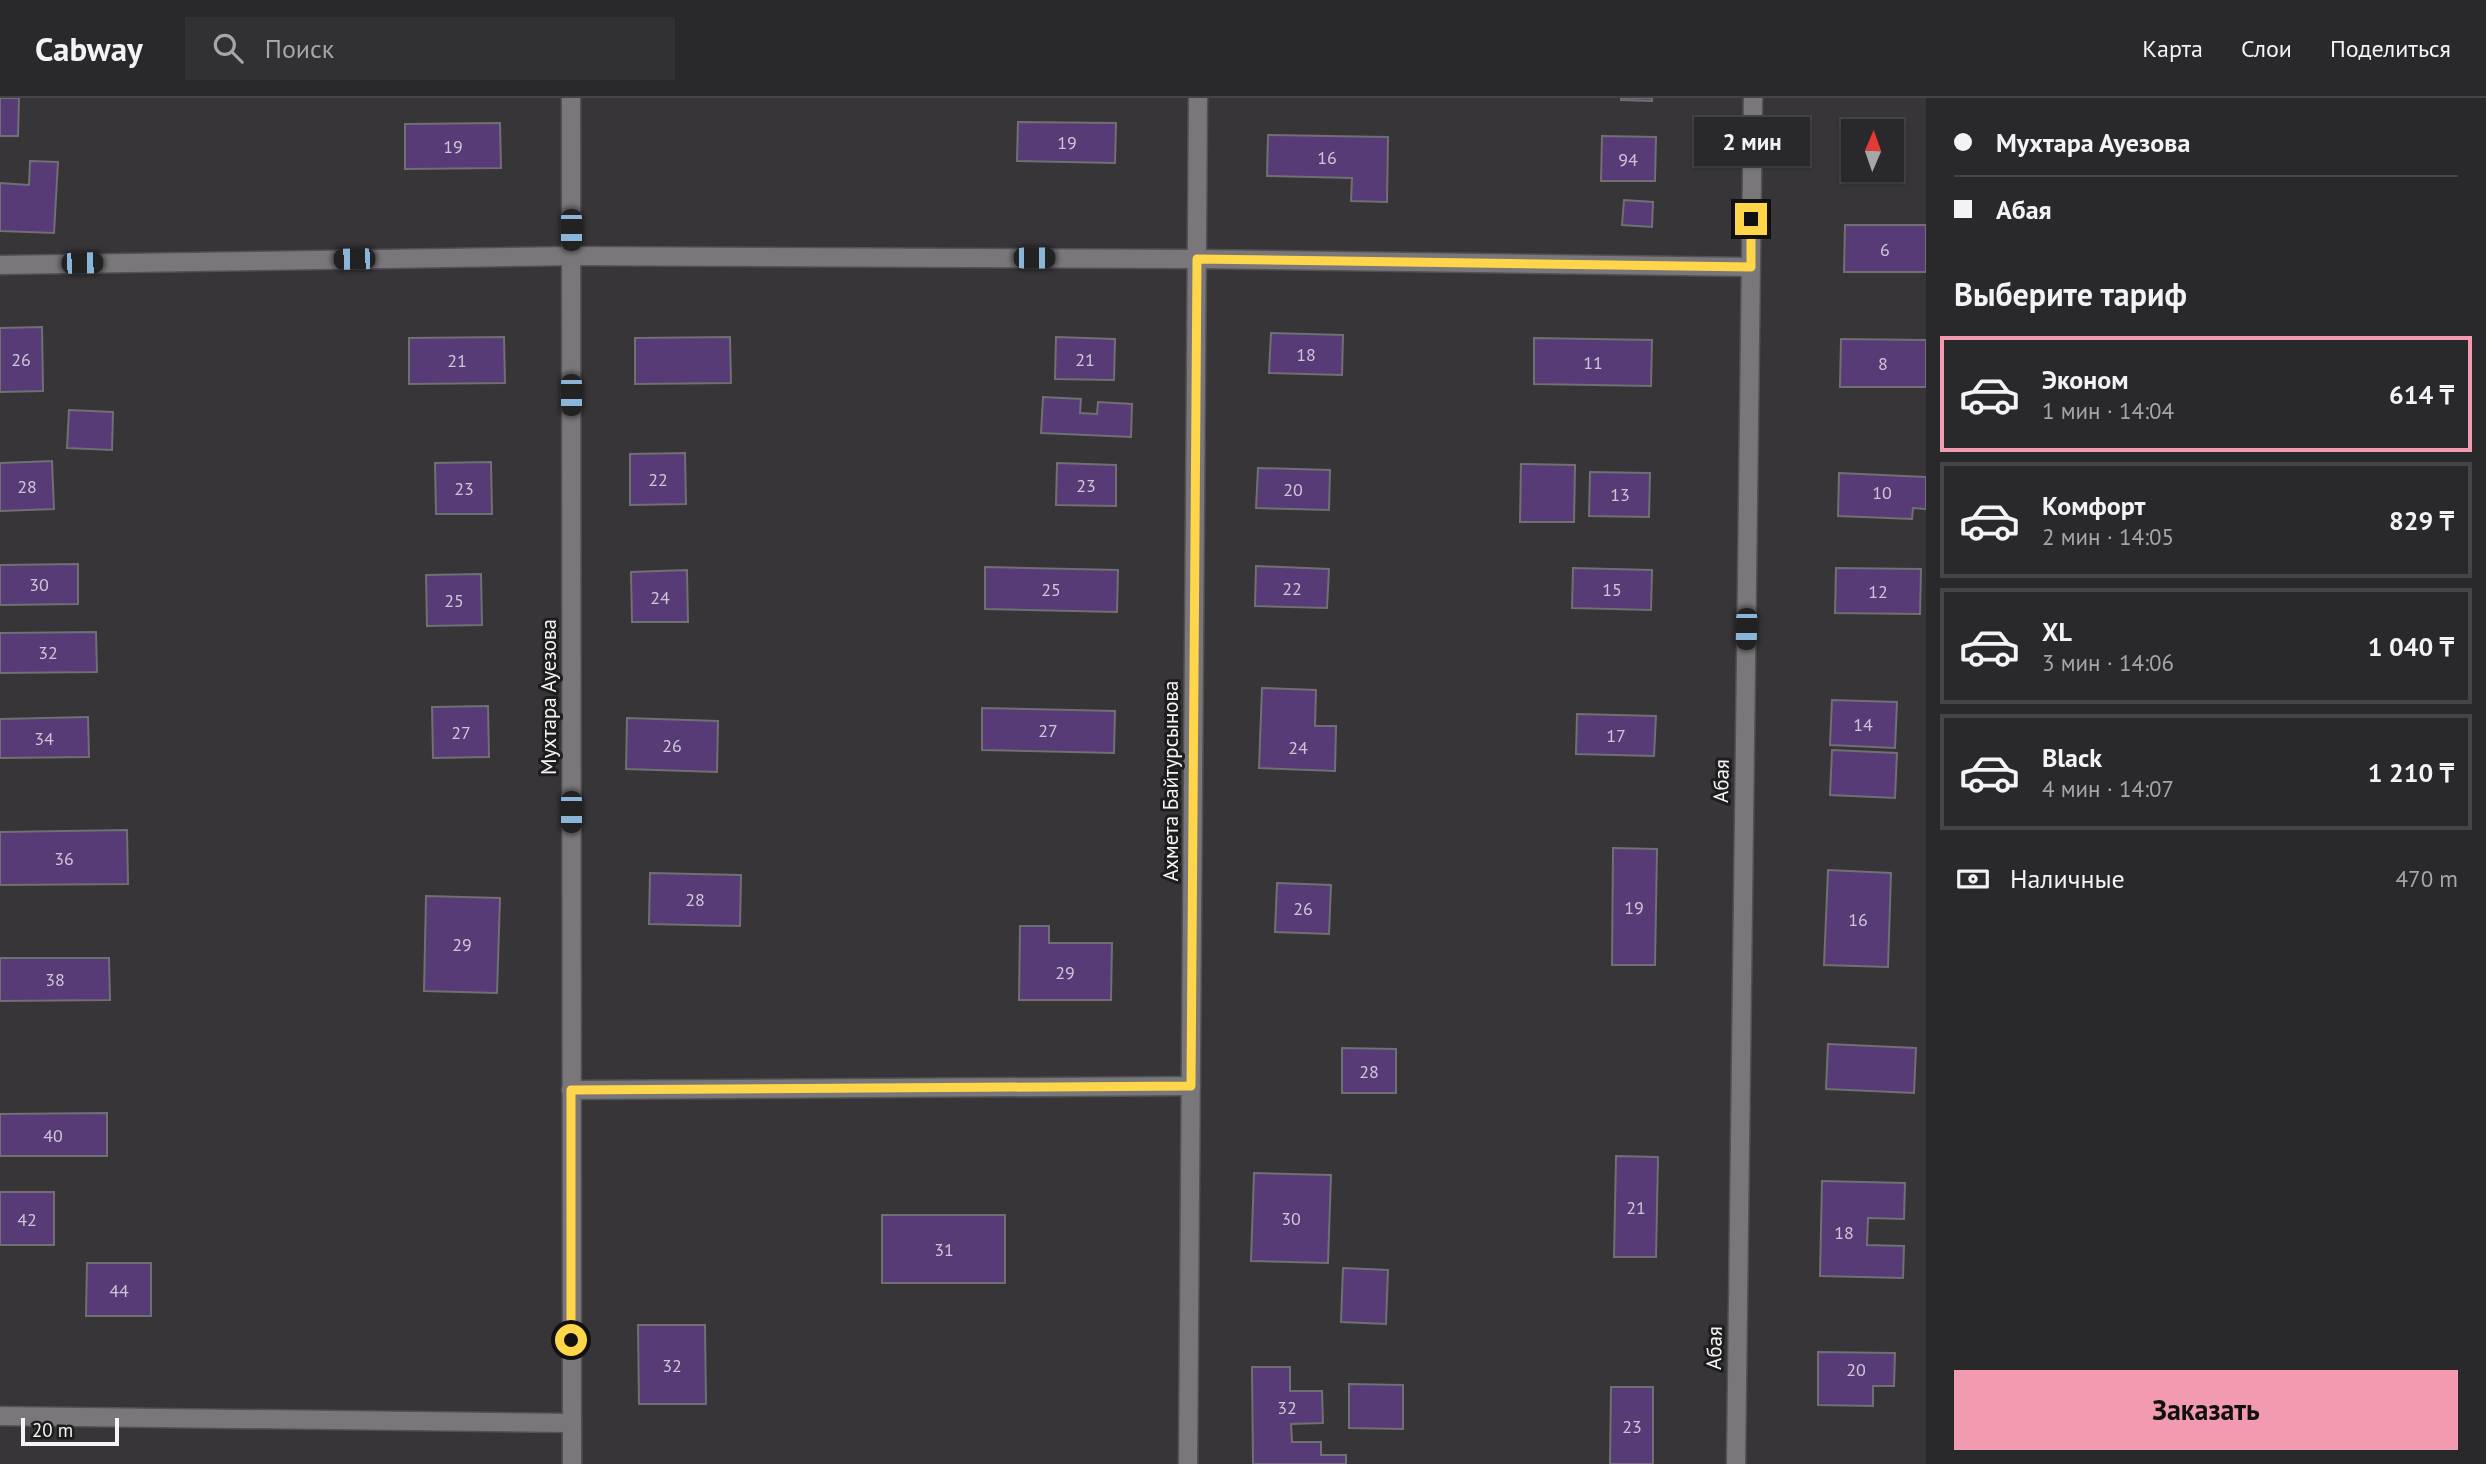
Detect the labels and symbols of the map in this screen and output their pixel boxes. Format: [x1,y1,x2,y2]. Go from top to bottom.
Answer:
callout: 2 мин [1693,117,1809,166]
north arrow [1841,119,1904,182]
house number: 19 [1057,131,1077,154]
house number: 19 [443,135,463,158]
house number: 16 [1317,146,1337,169]
house number: 94 [1618,148,1638,171]
route end [1735,203,1767,235]
car [561,209,582,251]
house number: 6 [1880,238,1890,261]
car [333,248,376,270]
car [1014,248,1056,269]
car [61,252,104,274]
house number: 18 [1296,343,1316,366]
house number: 26 [11,348,31,371]
house number: 21 [1075,348,1095,371]
house number: 21 [447,349,467,372]
house number: 11 [1583,351,1603,374]
house number: 8 [1878,352,1888,375]
car [561,374,582,416]
house number: 22 [648,468,668,491]
house number: 23 [1076,474,1096,497]
house number: 28 [17,475,37,498]
house number: 23 [454,477,474,500]
house number: 20 [1283,478,1303,501]
house number: 10 [1872,481,1892,504]
house number: 13 [1610,483,1630,506]
house number: 30 [29,573,49,596]
house number: 22 [1282,577,1302,600]
house number: 25 [1041,578,1061,601]
house number: 15 [1602,578,1622,601]
house number: 12 [1868,580,1888,603]
house number: 24 [650,586,670,609]
house number: 25 [444,589,464,612]
car [1736,608,1757,650]
street label: Мухтара Ауезова [535,619,562,775]
house number: 32 [38,641,58,664]
street label: Ахмета Байтурсынова [1157,681,1184,881]
house number: 14 [1853,713,1873,736]
house number: 27 [1038,719,1058,742]
house number: 27 [451,721,471,744]
house number: 17 [1606,724,1626,747]
house number: 34 [34,727,54,750]
house number: 26 [662,734,682,757]
house number: 24 [1288,736,1308,759]
street label: Абая [1707,759,1735,803]
car [561,791,582,833]
house number: 36 [54,847,74,870]
house number: 28 [685,888,705,911]
house number: 19 [1624,896,1644,919]
house number: 26 [1293,897,1313,920]
house number: 16 [1848,908,1868,931]
house number: 29 [452,933,472,956]
house number: 29 [1055,961,1075,984]
house number: 38 [45,968,65,991]
house number: 28 [1359,1060,1379,1083]
house number: 40 [43,1124,63,1147]
house number: 21 [1626,1196,1646,1219]
house number: 30 [1281,1207,1301,1230]
house number: 42 [17,1208,37,1231]
house number: 18 [1834,1221,1854,1244]
house number: 31 [934,1238,954,1261]
house number: 44 [109,1279,129,1302]
route start [555,1324,587,1356]
street label: Абая [1700,1326,1728,1370]
house number: 32 [662,1354,682,1377]
house number: 20 [1846,1358,1866,1381]
house number: 32 [1277,1396,1297,1419]
scale bar [21,1415,119,1447]
house number: 23 [1622,1415,1642,1438]

